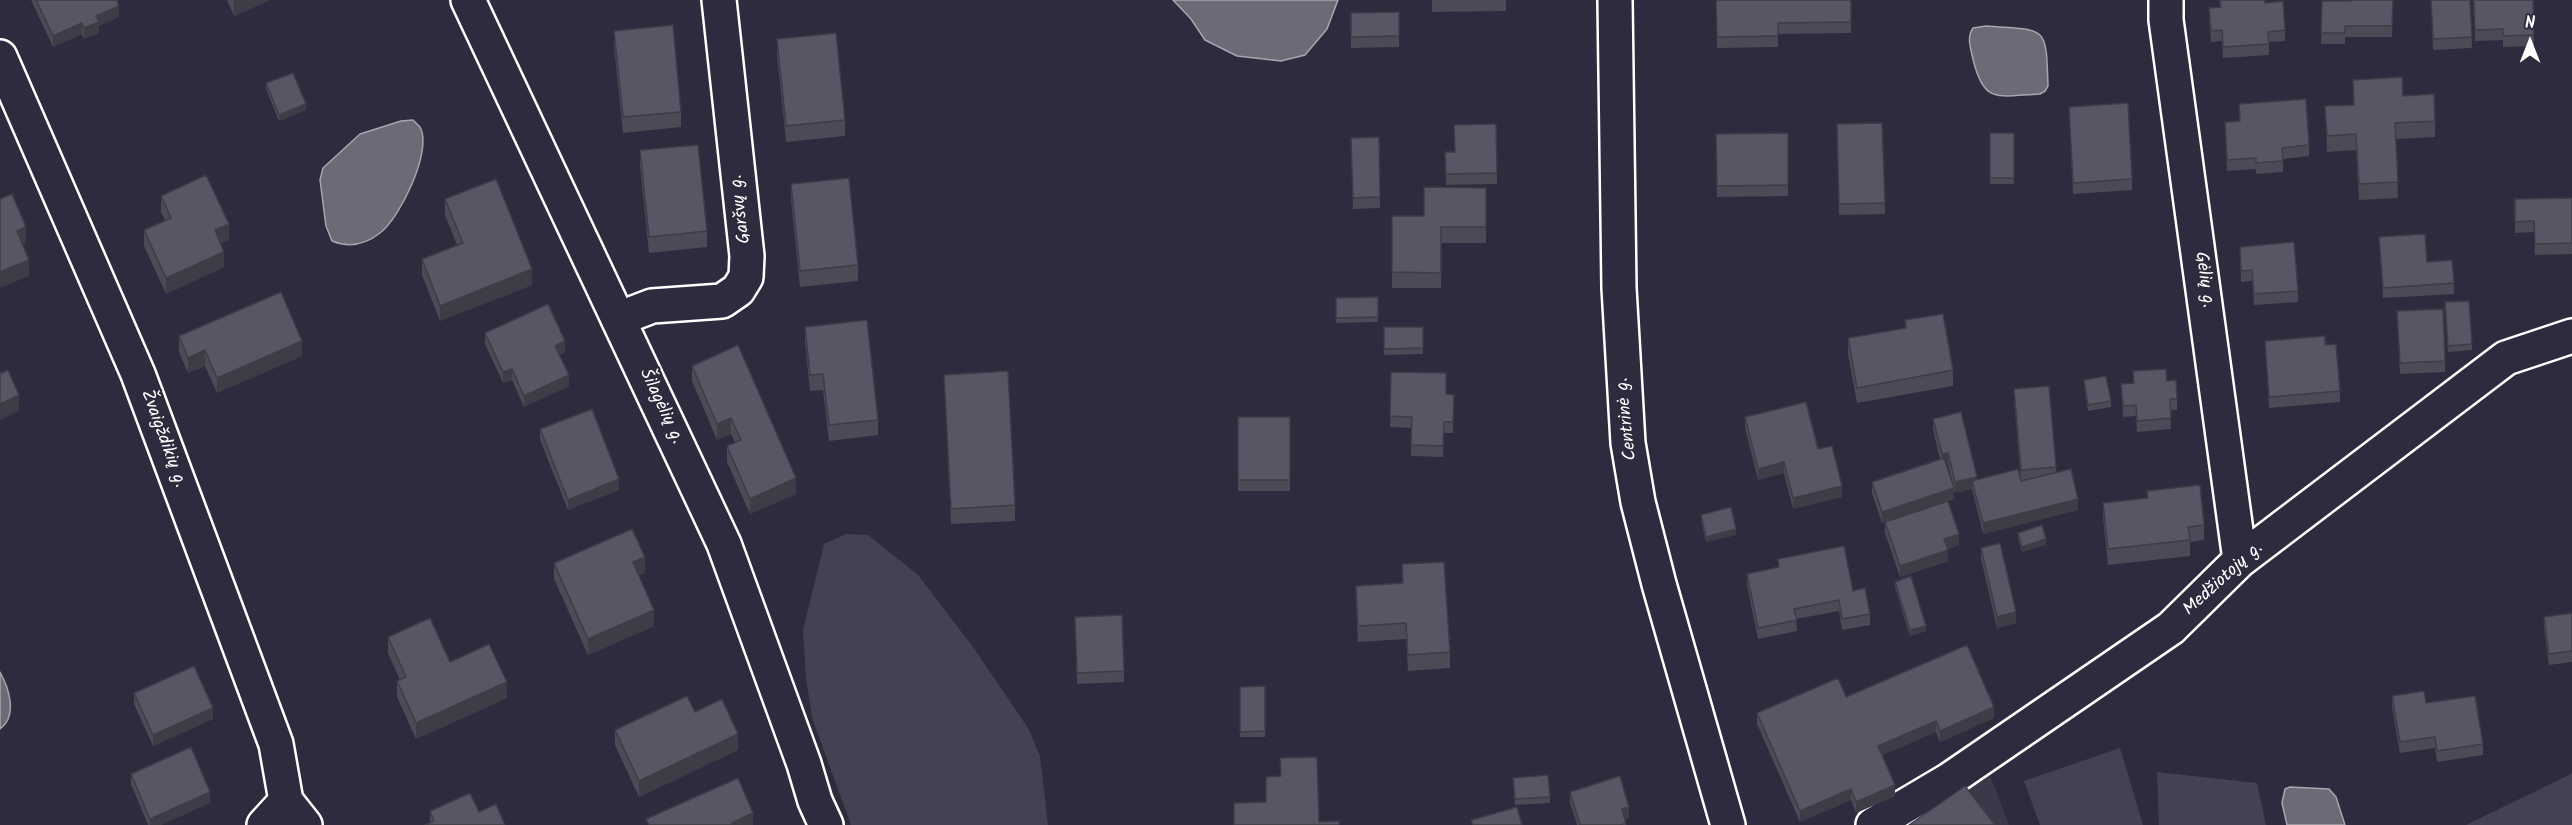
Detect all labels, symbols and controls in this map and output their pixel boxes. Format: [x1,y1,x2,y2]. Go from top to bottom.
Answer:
text: N [2525,11,2535,36]
north arrow [2500,12,2560,72]
street label: Garšvų g. [727,173,757,245]
street label: Gėlių g. [2188,251,2218,309]
street label: Šilagėlių g. [633,366,687,448]
street label: Centrinė g. [1613,377,1643,461]
street label: Žvaigždikių g. [134,387,190,491]
street label: Medžiotojų g. [2180,539,2268,621]

